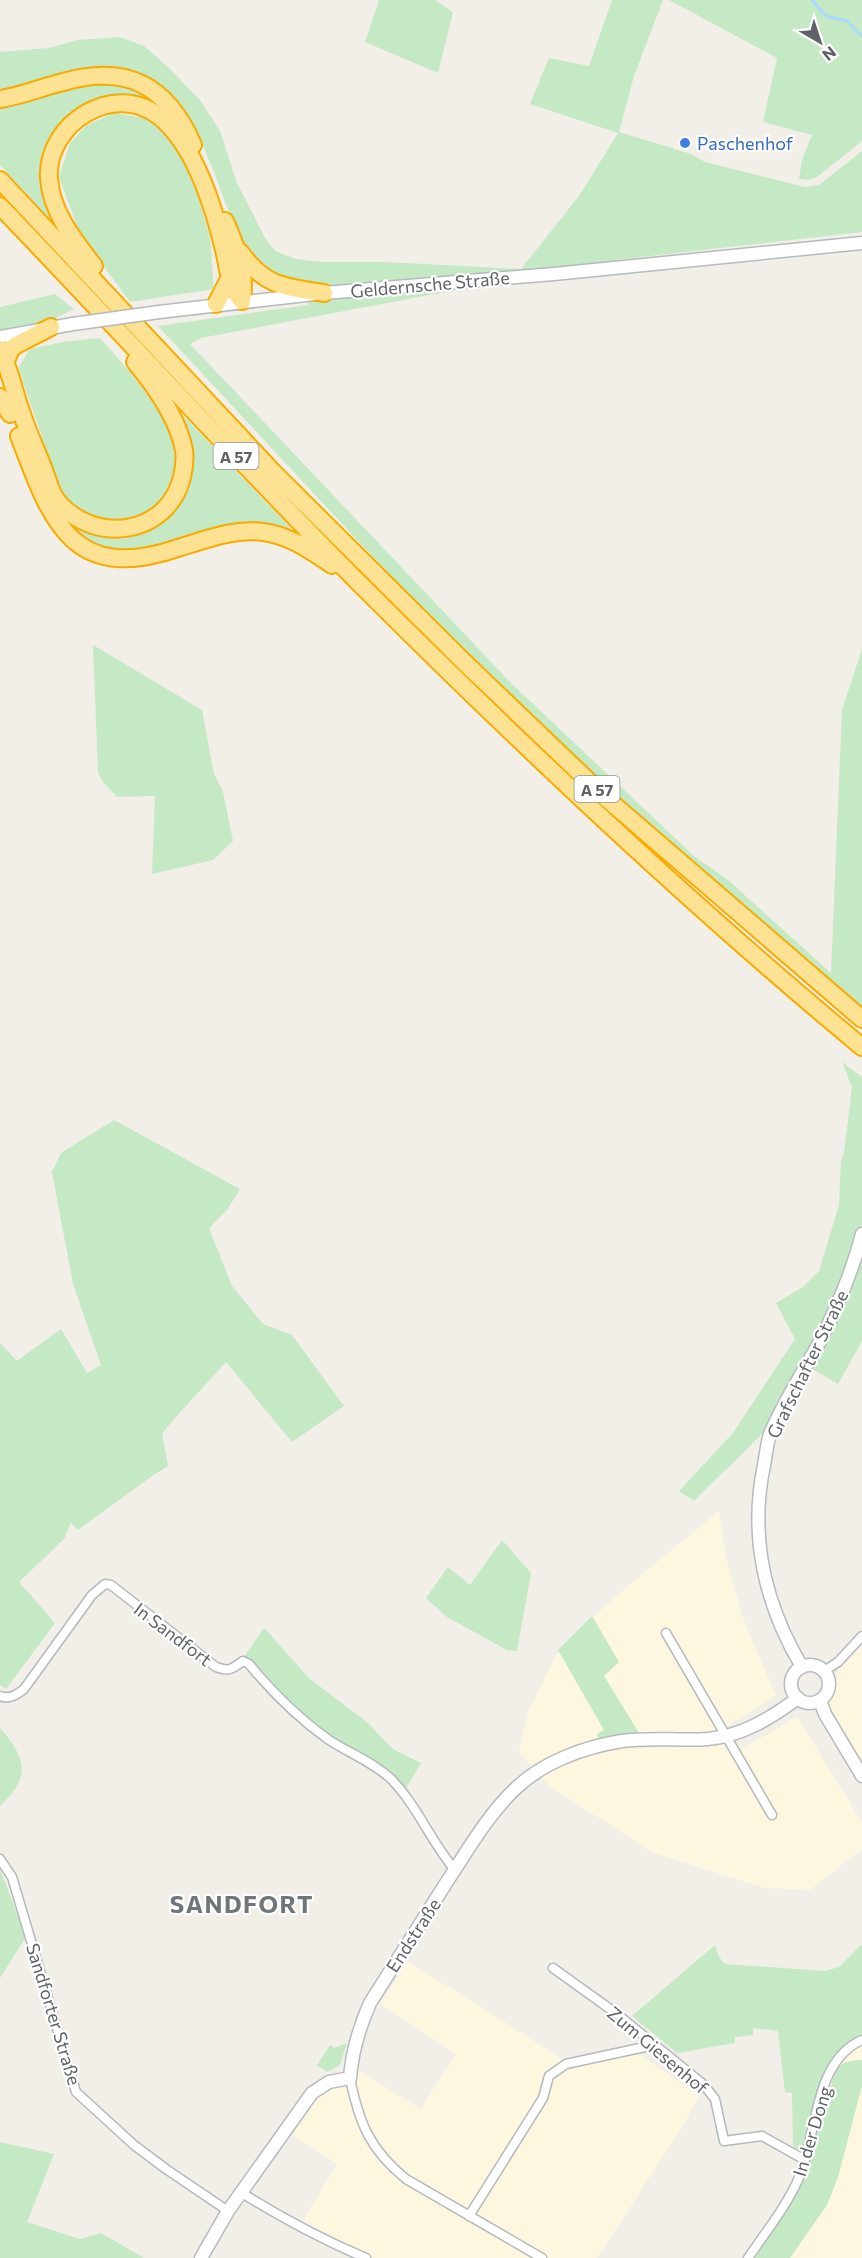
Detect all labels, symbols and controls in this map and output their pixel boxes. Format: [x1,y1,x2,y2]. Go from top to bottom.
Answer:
north arrow [790,12,850,72]
text: N [819,43,840,65]
place label: Paschenhof [697,132,794,154]
marker: Paschenhof [678,136,692,150]
street label: Geldernsche Straße [350,266,510,302]
road number: A 57 [214,443,258,469]
road number: A 57 [574,776,620,802]
street label: Grafschafter Straße [762,1286,852,1442]
street label: In Sandfort [130,1598,216,1670]
district label: SANDFORT [170,1889,314,1918]
street label: Endstraße [381,1894,445,1976]
street label: Sandforter Straße [22,1940,86,2088]
street label: Zum Giesenhof [603,2002,713,2099]
street label: In der Dong [788,2083,836,2179]

